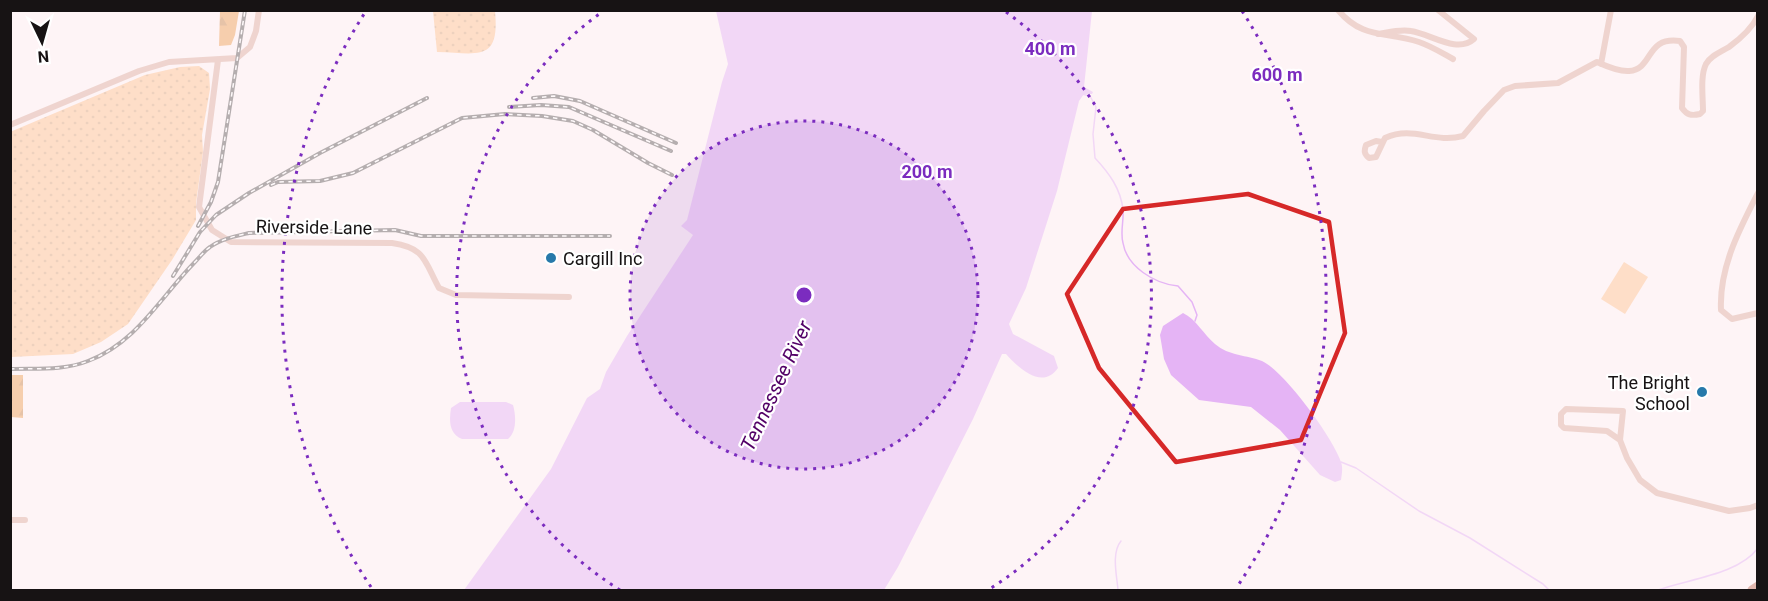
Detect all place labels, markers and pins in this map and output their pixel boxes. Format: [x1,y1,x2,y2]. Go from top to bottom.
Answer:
place label: Cargill Inc [563,248,642,269]
marker: Cargill Inc [544,251,558,265]
centre of rings [794,285,814,305]
place label: The Bright School [1608,372,1690,414]
marker: The Bright School [1695,385,1709,399]

